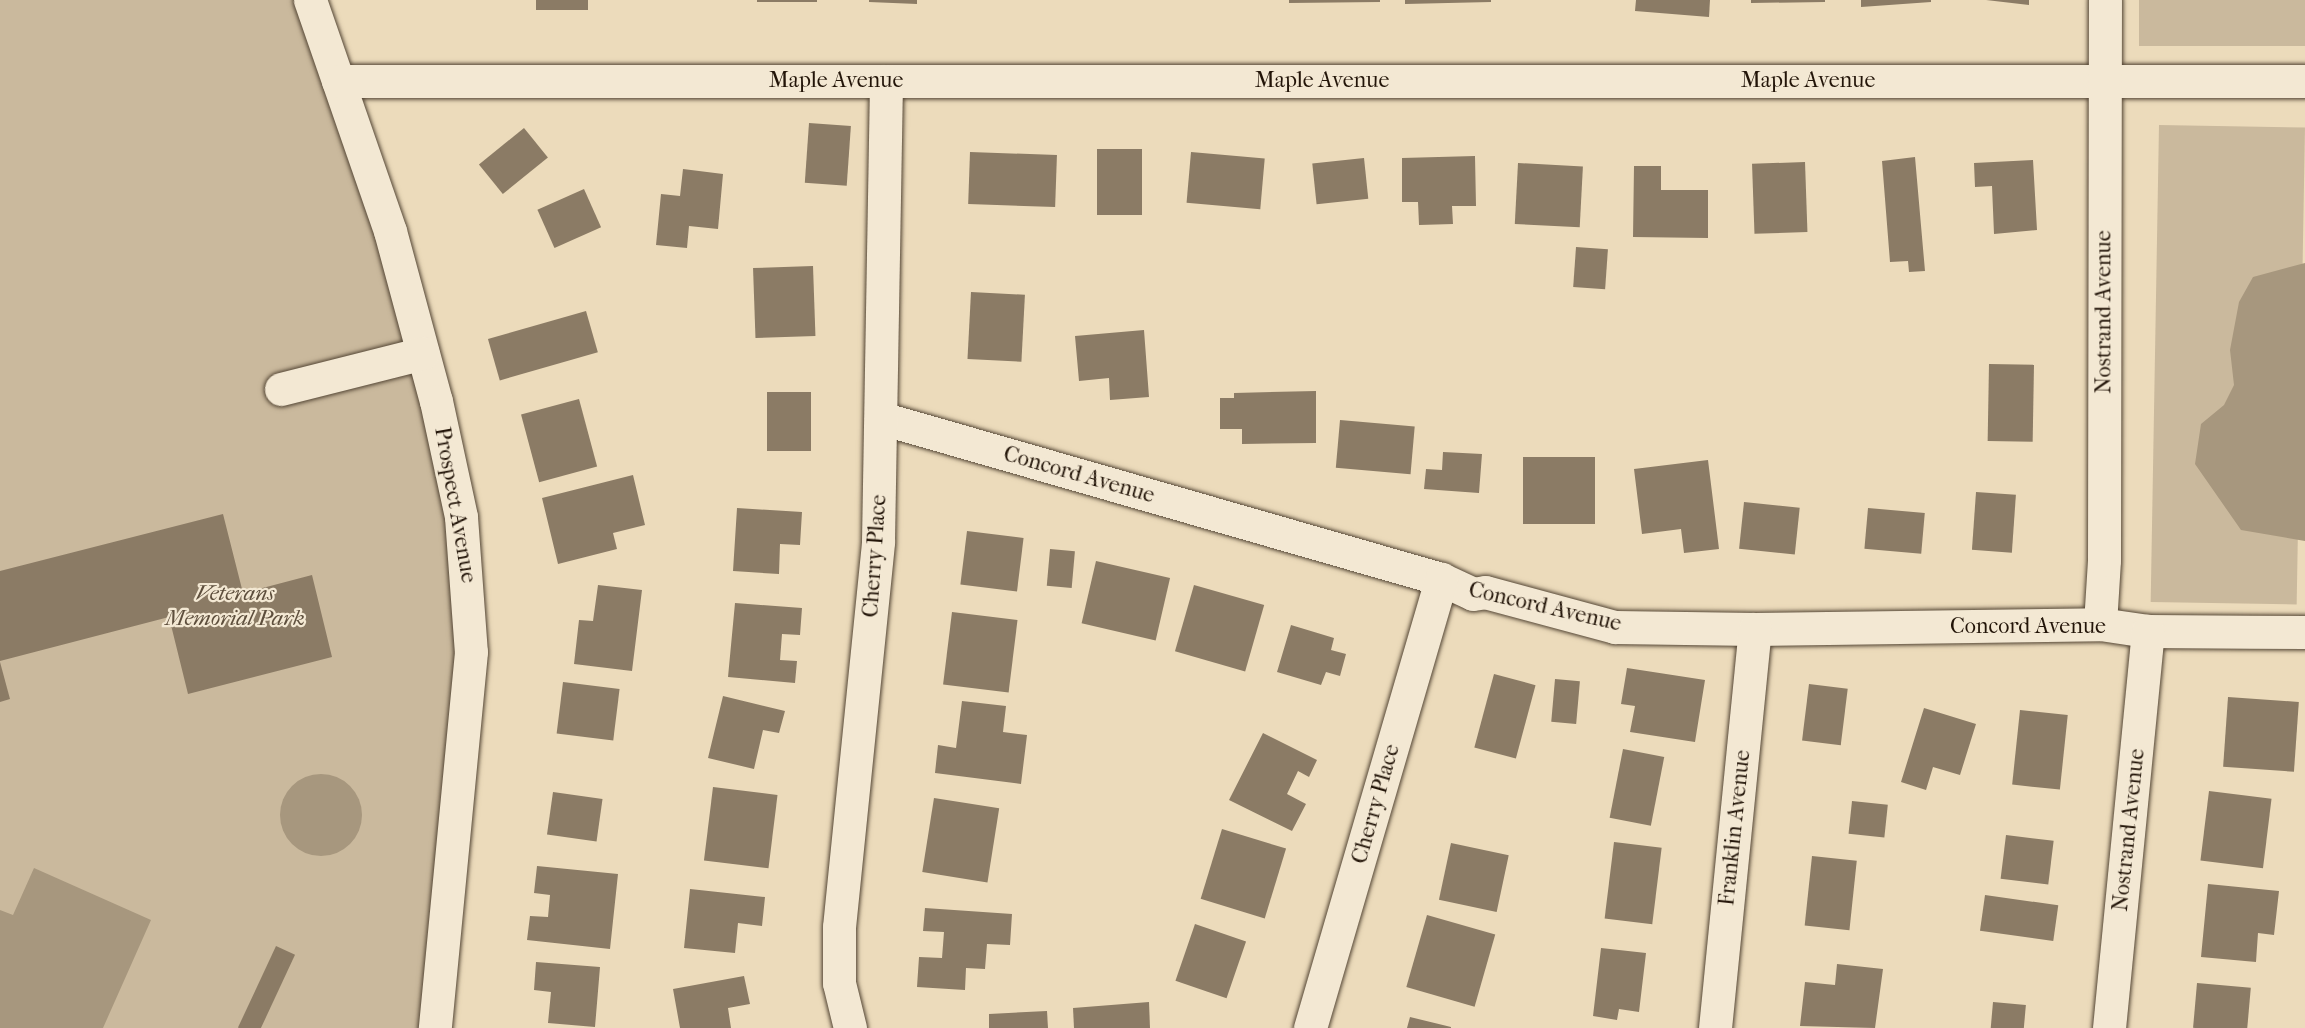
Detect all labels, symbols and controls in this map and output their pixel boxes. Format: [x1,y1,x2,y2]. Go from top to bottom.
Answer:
street label: Maple Avenue [769,68,903,94]
street label: Maple Avenue [1255,68,1389,94]
street label: Maple Avenue [1741,68,1875,94]
street label: Nostrand Avenue [2091,230,2117,394]
street label: Prospect Avenue [428,425,482,585]
street label: Concord Avenue [1000,441,1158,509]
street label: Cherry Place [858,494,892,618]
street label: Concord Avenue [1466,577,1624,637]
park label: Veterans Memorial Park [165,580,305,632]
street label: Concord Avenue [1950,614,2106,640]
street label: Cherry Place [1346,741,1406,867]
street label: Nostrand Avenue [2107,747,2151,913]
street label: Franklin Avenue [1714,749,1756,907]

